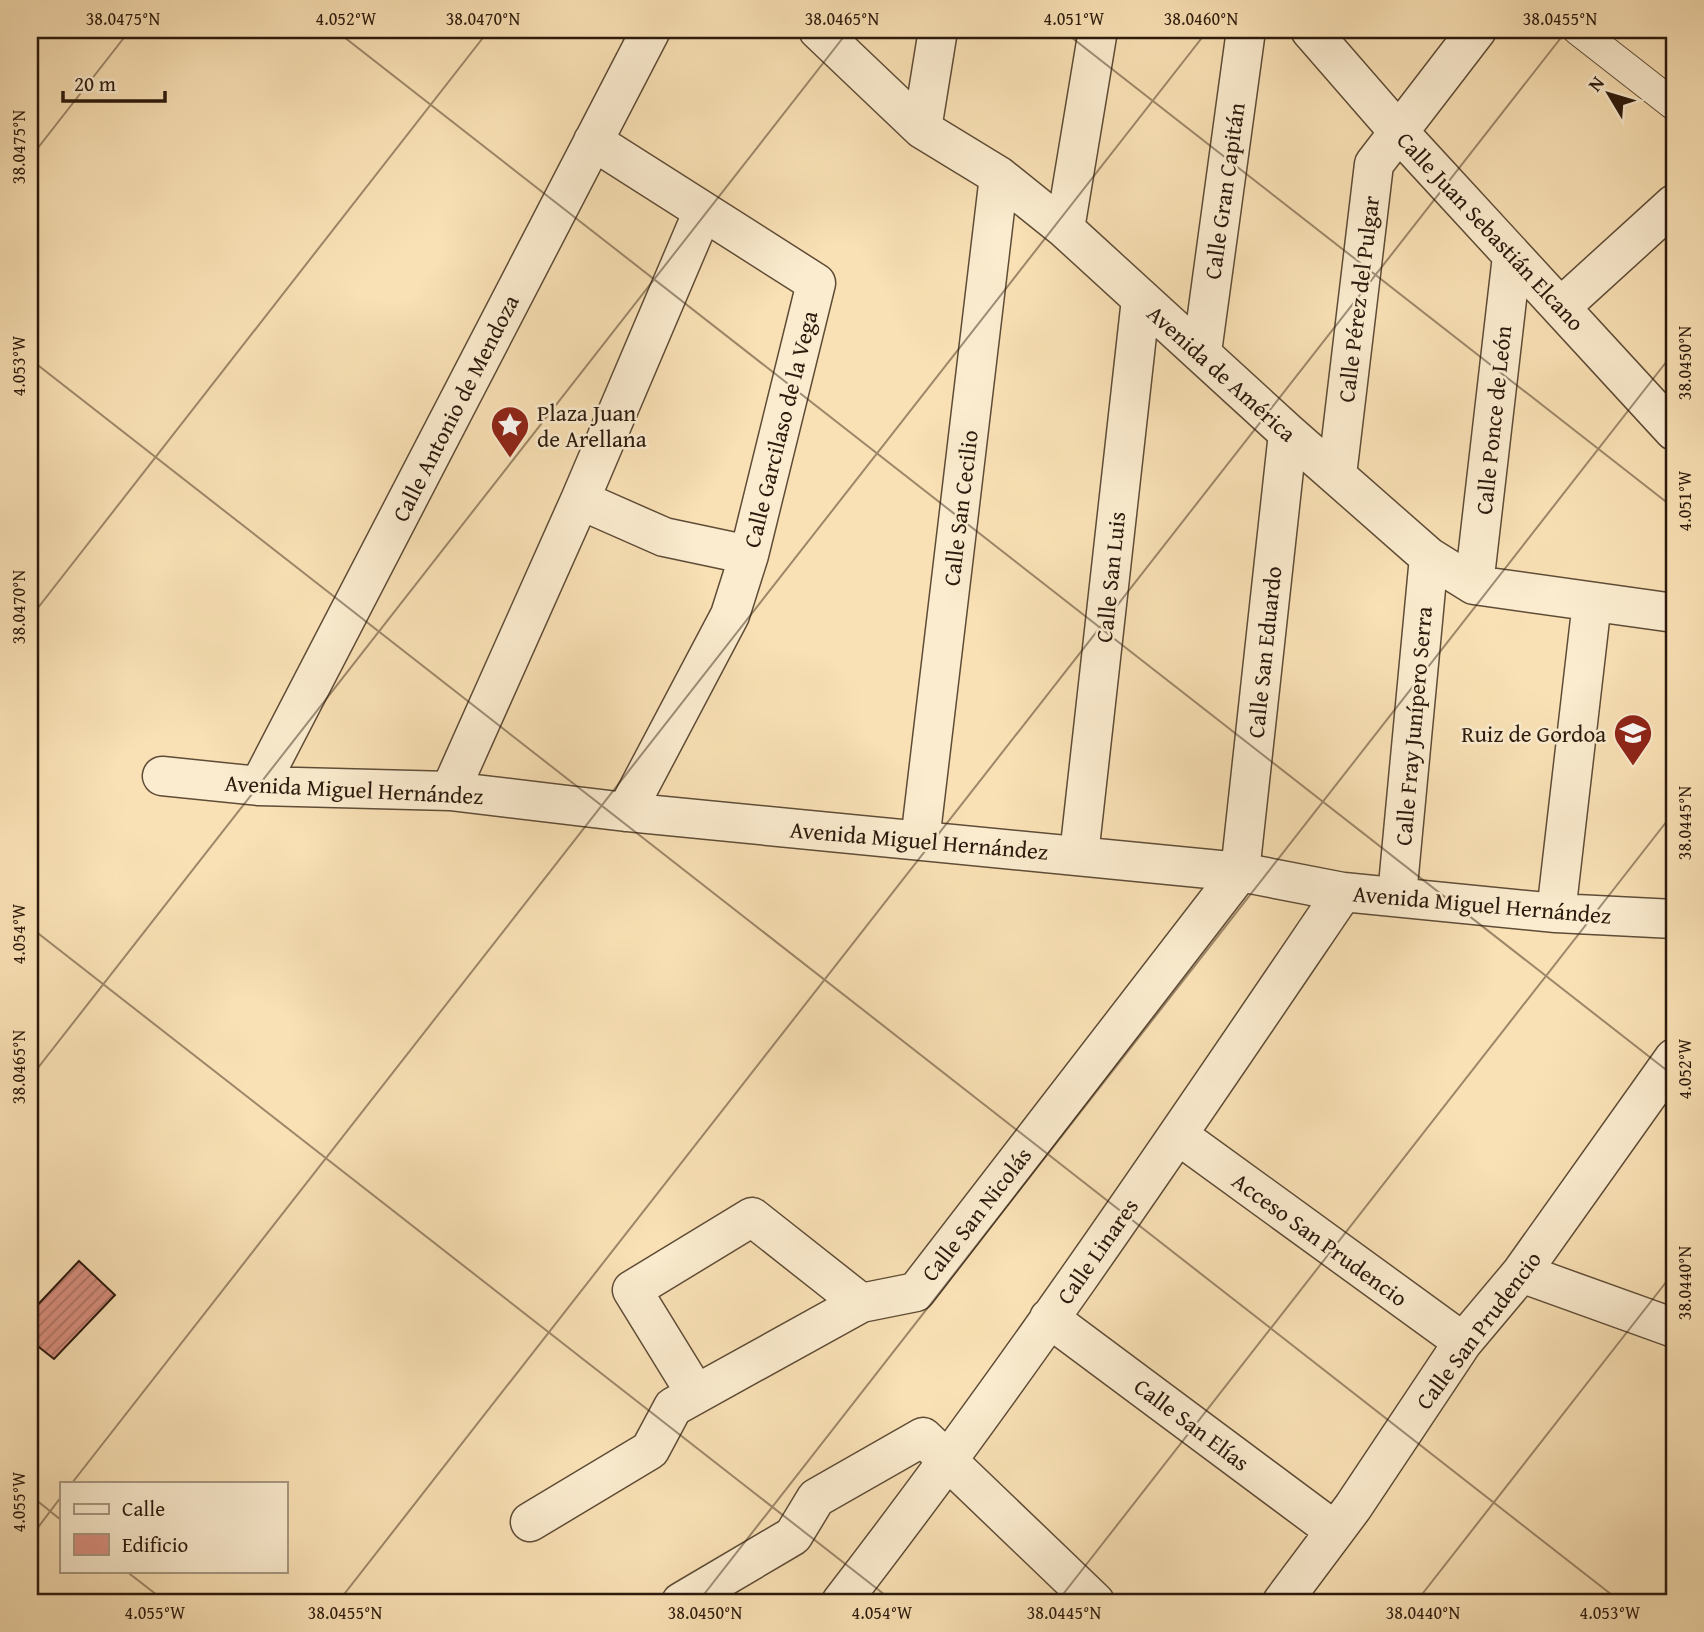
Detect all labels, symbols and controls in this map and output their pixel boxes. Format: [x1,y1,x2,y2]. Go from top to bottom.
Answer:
text: 38.0475°N [86,5,161,32]
text: 4.052°W [316,5,377,32]
text: 38.0470°N [446,5,521,32]
text: 38.0465°N [805,5,880,32]
text: 4.051°W [1044,5,1105,32]
text: 38.0460°N [1164,5,1239,32]
text: 38.0455°N [1523,5,1598,32]
scale bar [63,60,164,104]
north arrow [1574,60,1644,130]
text: 20 m [74,68,116,99]
text: N [1581,70,1611,97]
street label: Calle Gran Capitán [1195,101,1253,281]
text: 38.0475°N [5,109,32,184]
street label: Calle Juan Sebastián Elcano [1390,124,1592,338]
street label: Calle Pérez del Pulgar [1329,193,1387,404]
street label: Calle Antonio de Mendoza [383,289,527,527]
street label: Avenida de América [1140,297,1304,449]
street label: Calle Garcilaso de la Vega [735,307,825,551]
street label: Calle Ponce de León [1467,324,1519,516]
text: 38.0450°N [1671,325,1698,400]
text: 4.053°W [5,335,32,396]
place label: Plaza Juan de Arellana [537,396,647,455]
place icon: Plaza Juan de Arellana [489,404,531,459]
street label: Calle San Cecilio [934,428,986,588]
text: 4.051°W [1671,470,1698,531]
street label: Calle San Luis [1087,510,1133,644]
street label: Calle San Eduardo [1239,564,1289,740]
text: 38.0470°N [5,569,32,644]
street label: Calle Fray Junípero Serra [1386,605,1440,847]
school or university icon: Ruiz de Gordoa [1612,712,1654,767]
place label: Ruiz de Gordoa [1461,717,1606,750]
street label: Avenida Miguel Hernández [224,766,484,812]
text: 38.0445°N [1671,785,1698,860]
street label: Avenida Miguel Hernández [789,812,1049,868]
street label: Avenida Miguel Hernández [1352,876,1612,932]
text: 4.054°W [5,903,32,964]
text: 38.0465°N [5,1029,32,1104]
text: 4.052°W [1671,1038,1698,1099]
street label: Calle San Nicolás [913,1140,1039,1288]
street label: Acceso San Prudencio [1225,1164,1415,1314]
street label: Calle Linares [1048,1191,1146,1311]
street label: Calle San Prudencio [1407,1244,1549,1416]
text: 38.0440°N [1671,1245,1698,1320]
street label: Calle San Elías [1127,1370,1257,1478]
text: 4.055°W [5,1471,32,1532]
legend [60,1482,287,1572]
text: Calle [122,1493,165,1524]
text: Edificio [122,1529,188,1560]
text: 4.055°W [125,1599,186,1626]
text: 38.0455°N [308,1599,383,1626]
text: 38.0450°N [668,1599,743,1626]
text: 4.054°W [852,1599,913,1626]
text: 38.0445°N [1027,1599,1102,1626]
text: 38.0440°N [1386,1599,1461,1626]
text: 4.053°W [1580,1599,1641,1626]

